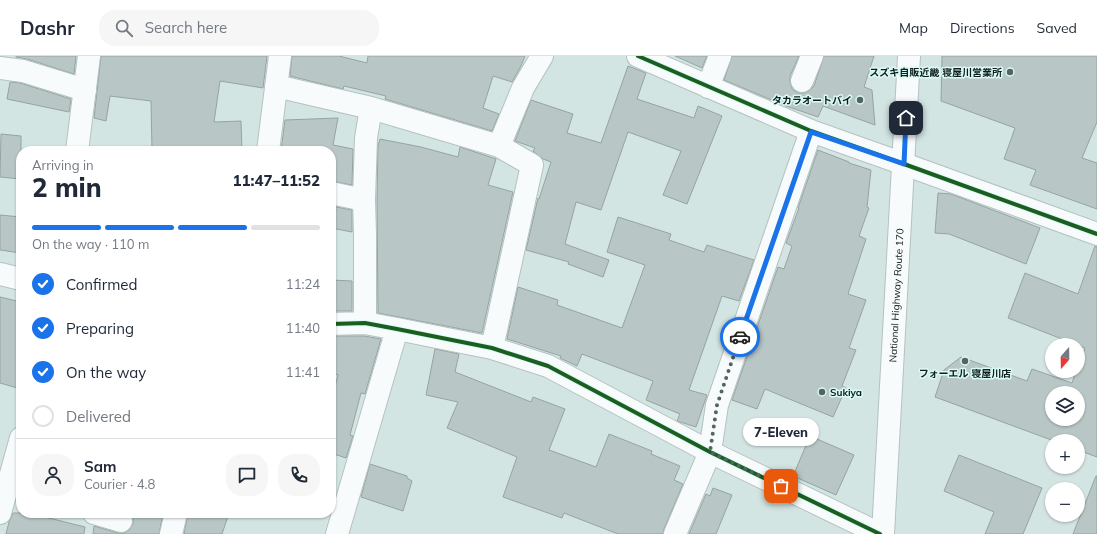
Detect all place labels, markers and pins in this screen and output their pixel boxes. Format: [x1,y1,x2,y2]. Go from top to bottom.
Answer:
place label: スズキ自販近畿 寝屋川営業所 [869,66,1002,79]
marker: スズキ自販近畿 寝屋川営業所 [1005,67,1015,77]
place label: タカラオートバイ [772,94,852,107]
marker: タカラオートバイ [855,95,865,105]
pin [889,101,923,135]
marker: フォーエル 寝屋川店 [960,356,970,366]
place label: フォーエル 寝屋川店 [919,367,1011,380]
place label: Sukiya [830,386,862,399]
marker: Sukiya [817,387,827,397]
callout: 7-Eleven [743,418,819,446]
pin [764,469,798,503]

